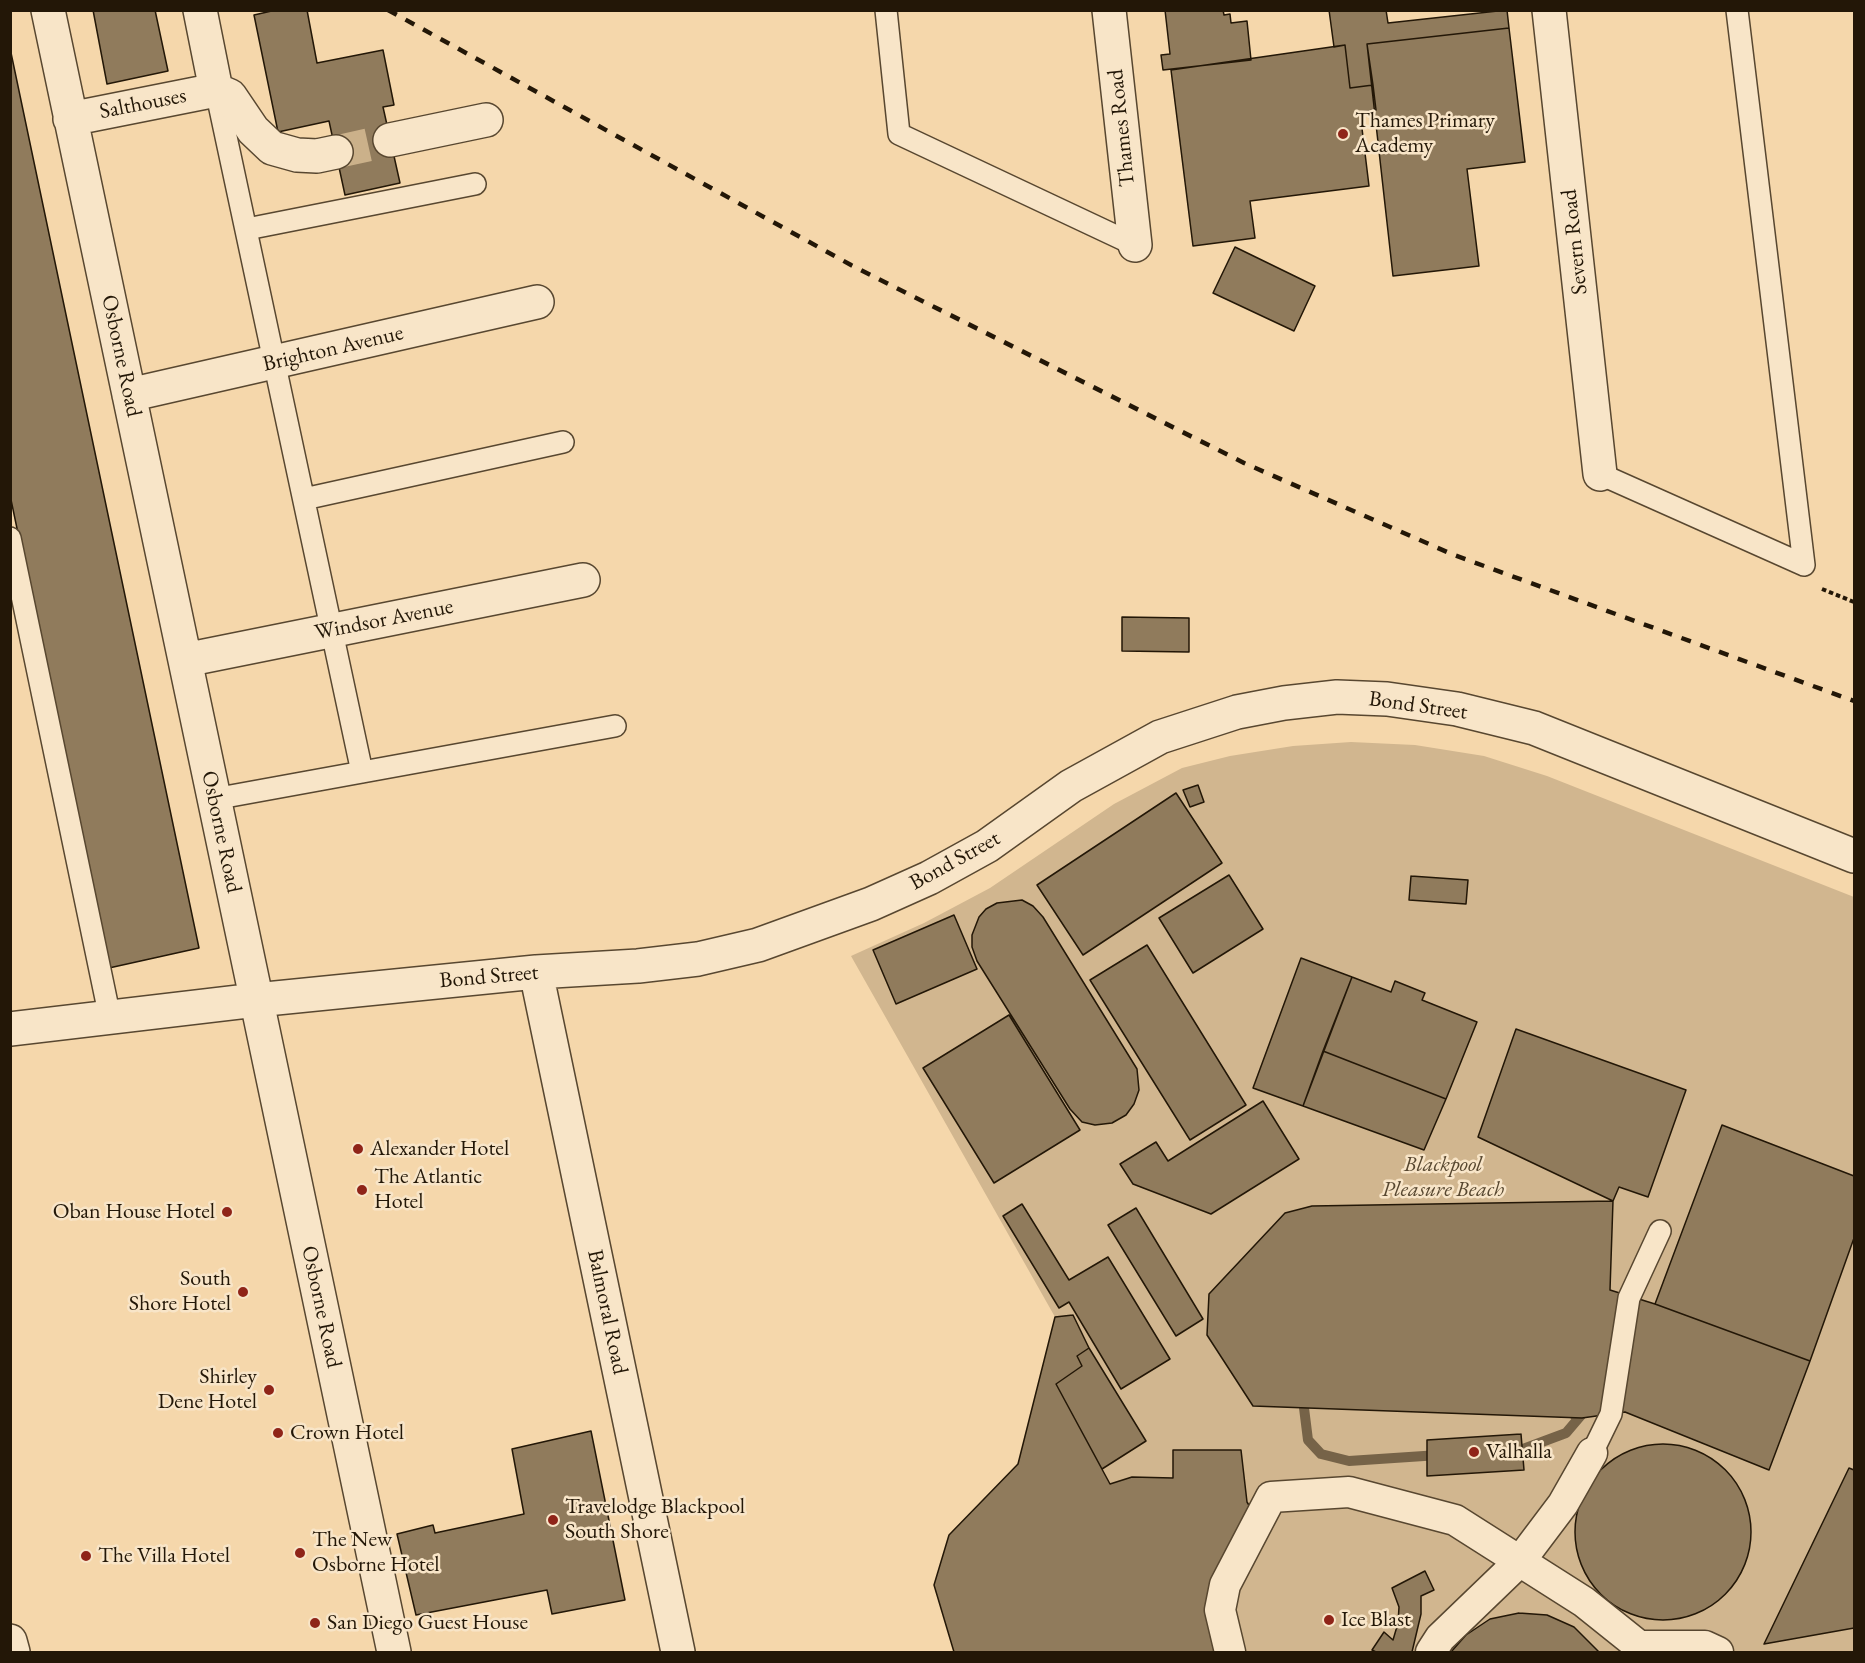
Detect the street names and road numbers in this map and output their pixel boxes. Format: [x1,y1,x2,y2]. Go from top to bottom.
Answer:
street label: Thames Road [1103,68,1141,188]
street label: Salthouses [97,83,189,125]
street label: Severn Road [1556,188,1594,296]
street label: Osborne Road [95,293,147,419]
street label: Brighton Avenue [260,320,406,378]
street label: Windsor Avenue [312,594,456,646]
street label: Bond Street [1367,686,1469,726]
street label: Osborne Road [195,769,247,895]
street label: Bond Street [905,825,1005,897]
street label: Bond Street [438,960,540,994]
street label: Osborne Road [295,1244,347,1370]
street label: Balmoral Road [581,1247,633,1377]

